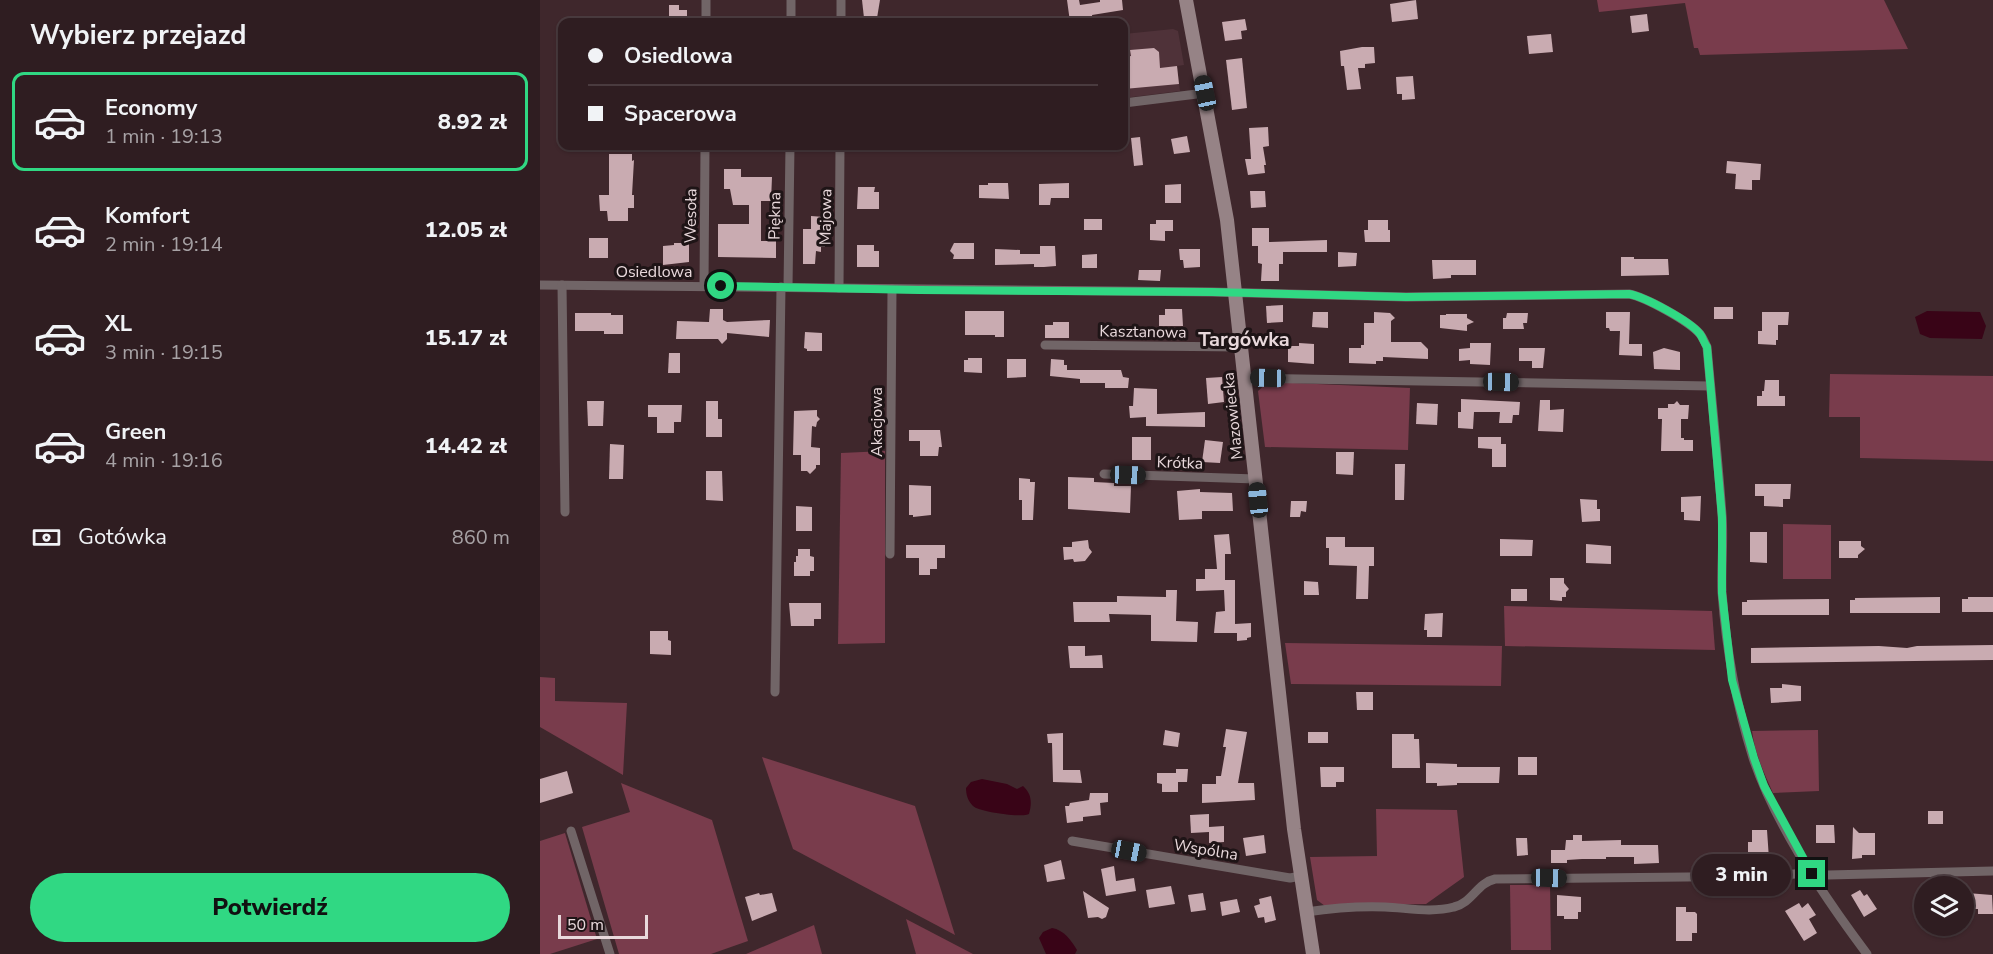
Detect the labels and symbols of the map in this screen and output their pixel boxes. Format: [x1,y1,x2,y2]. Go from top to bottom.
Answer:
car [1192,74,1218,112]
street label: Wesoła [680,188,702,244]
street label: Majowa [815,189,837,245]
street label: Piękna [764,192,786,240]
street label: Osiedlowa [616,261,692,283]
route start [707,272,734,299]
street label: Kasztanowa [1099,320,1187,344]
district label: Targówka [1198,326,1290,353]
car [1250,369,1286,387]
street label: Mazowiecka [1217,371,1249,461]
car [1483,373,1519,391]
street label: Akacjowa [866,387,888,457]
street label: Krótka [1156,451,1204,475]
car [1110,465,1146,485]
car [1247,481,1269,519]
street label: Wspólna [1172,834,1240,866]
car [1110,839,1148,863]
callout: 3 min [1692,853,1791,895]
route end [1798,860,1825,887]
car [1531,869,1567,887]
scale bar [558,912,648,940]

